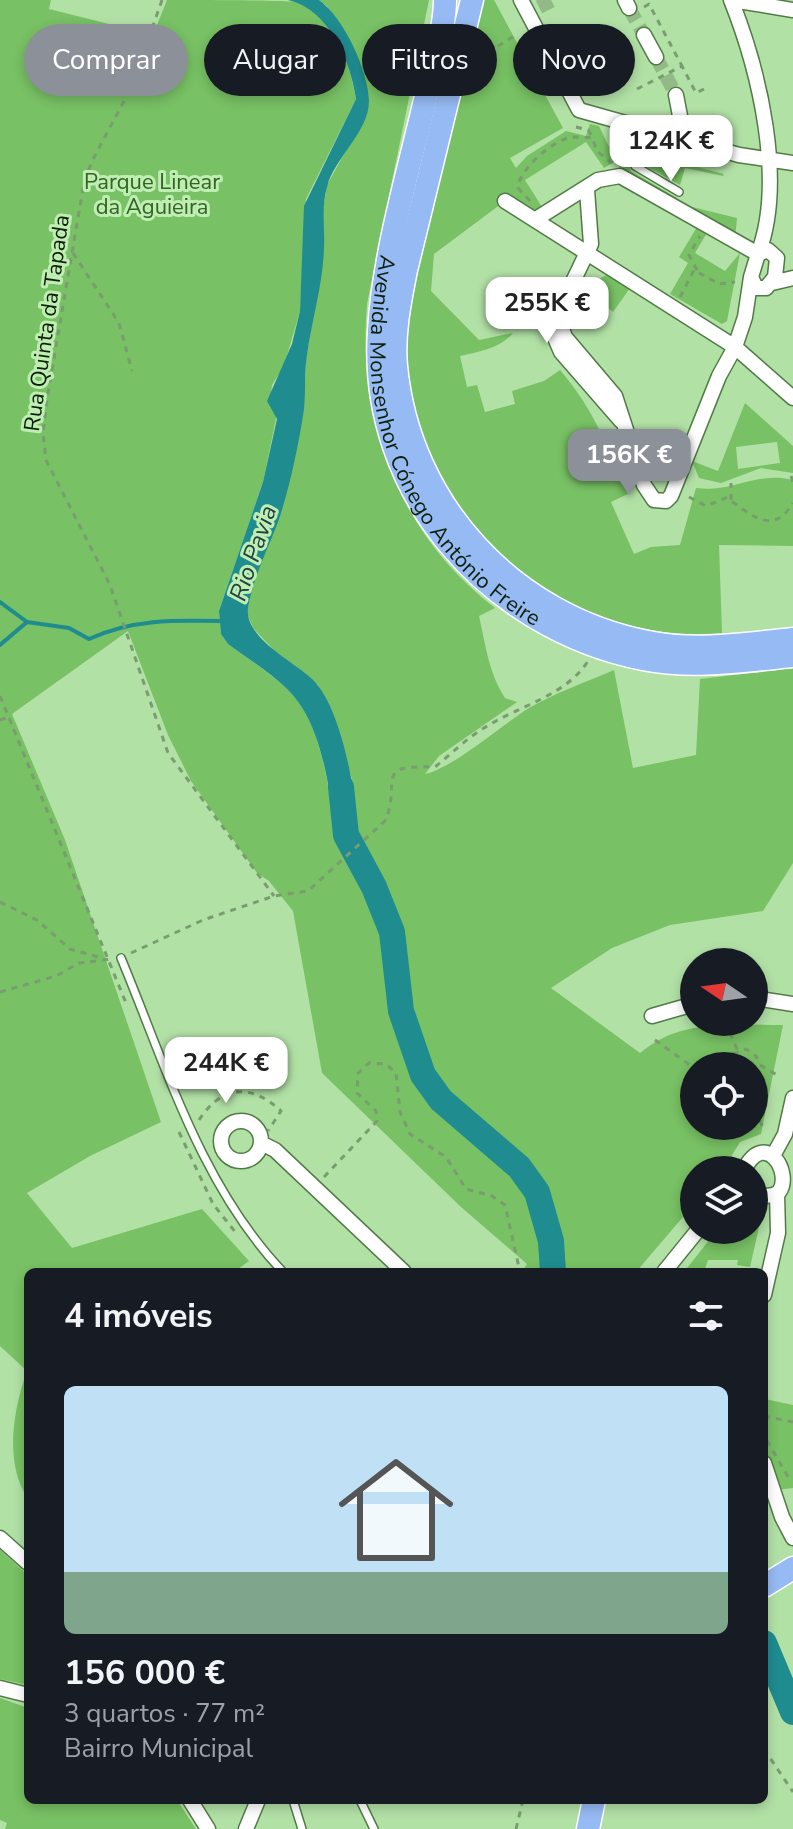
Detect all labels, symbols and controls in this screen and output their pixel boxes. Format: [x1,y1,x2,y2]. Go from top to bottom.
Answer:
chip: Comprar [24,24,188,96]
chip: Alugar [204,24,346,96]
chip: Filtros [362,24,497,96]
chip: Novo [513,24,635,96]
pin: 124K € [606,115,736,183]
text: 124K € [628,123,714,158]
park label: Parque Linear da Aguieira [84,167,220,222]
street label: Rua Quinta da Tapada [17,213,77,433]
street label: Avenida Monsenhor Cónego António Freire [362,253,546,633]
pin: 255K € [482,277,612,345]
text: 255K € [504,285,590,320]
pin: 156K € [564,429,694,497]
text: 156K € [586,437,672,472]
water label: Rio Pavia [222,501,284,605]
north arrow [680,948,768,1036]
map controls [680,948,768,1244]
pin: 244K € [161,1037,291,1105]
text: 244K € [183,1045,269,1080]
button: locate [680,1052,768,1140]
button: layers [680,1156,768,1244]
text: 4 imóveis [64,1293,213,1339]
icon: filters [684,1294,728,1338]
icon: home [324,1438,468,1582]
text: 156 000 € [64,1650,225,1696]
text: 3 quartos · 77 m² [64,1696,265,1731]
text: Bairro Municipal [64,1731,253,1766]

